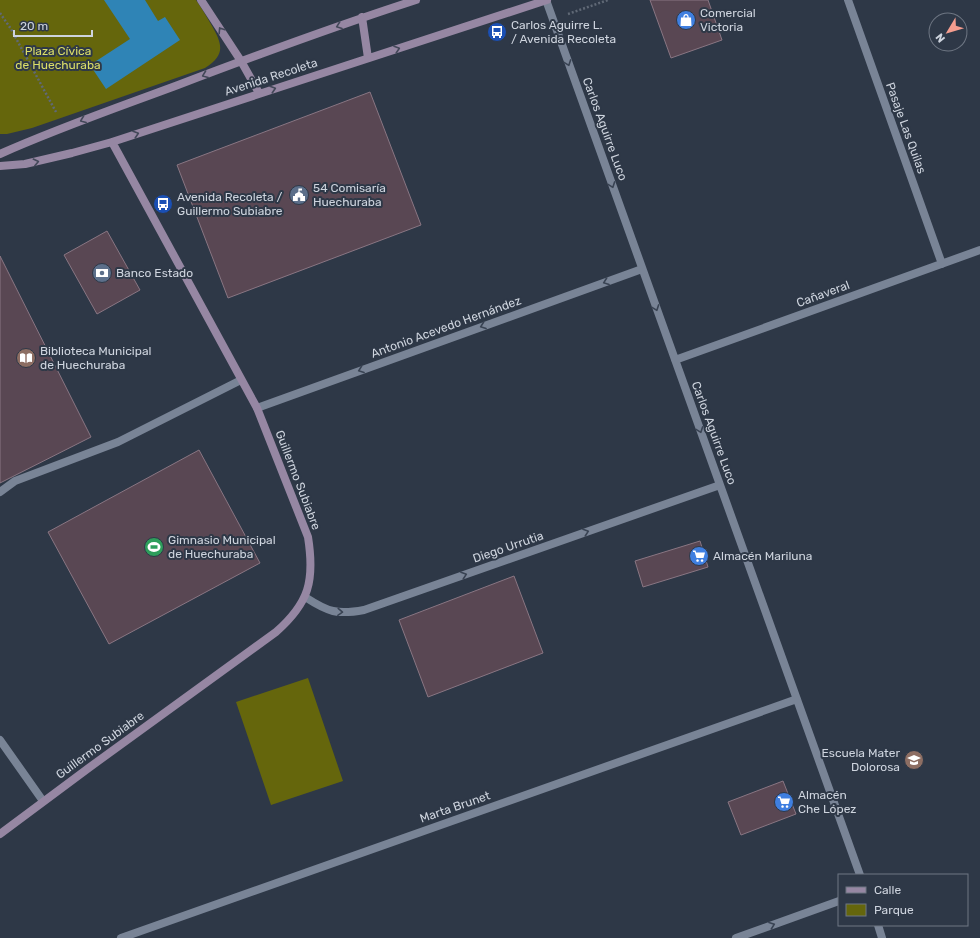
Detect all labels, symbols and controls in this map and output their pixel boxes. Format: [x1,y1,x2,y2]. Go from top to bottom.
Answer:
place label: Comercial Victoria [700,6,756,34]
shop icon: Comercial Victoria [675,9,697,31]
scale bar [14,12,92,38]
north arrow [928,12,968,52]
place label: Carlos Aguirre L. / Avenida Recoleta [511,18,616,46]
text: 20 m [20,19,48,33]
one-way arrow [335,21,342,29]
bus stop icon: Carlos Aguirre L. / Avenida Recoleta [486,21,508,43]
one-way arrow [219,28,226,35]
text: N [933,31,948,45]
park label: Plaza Cívica de Huechuraba [15,44,101,72]
one-way arrow [393,45,400,53]
street label: Avenida Recoleta [223,55,319,99]
one-way arrow [564,60,572,67]
one-way arrow [201,70,208,78]
street label: Carlos Aguirre Luco [580,75,630,183]
street label: Pasaje Las Quilas [883,80,929,176]
one-way arrow [269,85,276,93]
one-way arrow [79,115,86,123]
one-way arrow [132,130,139,139]
one-way arrow [33,158,40,166]
place label: 54 Comisaría Huechuraba [313,181,386,209]
one-way arrow [608,182,616,189]
public building icon: 54 Comisaría Huechuraba [288,184,310,206]
place label: Avenida Recoleta / Guillermo Subiabre [177,190,283,218]
bus stop icon: Avenida Recoleta / Guillermo Subiabre [152,193,174,215]
bank icon: Banco Estado [91,262,113,284]
place label: Banco Estado [116,266,193,280]
one-way arrow [602,278,609,286]
street label: Cañaveral [795,278,852,310]
street label: Antonio Acevedo Hernández [369,293,523,361]
one-way arrow [652,304,660,311]
one-way arrow [480,322,487,330]
place label: Biblioteca Municipal de Huechuraba [40,344,152,372]
library icon: Biblioteca Municipal de Huechuraba [15,347,37,369]
one-way arrow [358,366,365,374]
street label: Carlos Aguirre Luco [689,379,739,487]
one-way arrow [696,427,704,434]
street label: Guillermo Subiabre [273,428,324,532]
street label: Diego Urrutia [471,528,545,566]
one-way arrow [583,528,590,537]
place label: Gimnasio Municipal de Huechuraba [168,533,276,561]
sports icon: Gimnasio Municipal de Huechuraba [143,536,165,558]
supermarket icon: Almacén Mariluna [688,545,710,567]
place label: Almacén Mariluna [713,549,812,563]
one-way arrow [460,571,467,580]
one-way arrow [337,608,343,617]
street label: Guillermo Subiabre [53,708,147,782]
place label: Escuela Mater Dolorosa [821,746,900,774]
school or university icon: Escuela Mater Dolorosa [903,749,925,771]
street label: Marta Brunet [418,788,492,826]
place label: Almacén Che López [798,788,856,816]
supermarket icon: Almacén Che López [773,791,795,813]
legend [838,874,968,926]
text: Calle [874,883,901,897]
text: Parque [874,903,914,917]
one-way arrow [769,921,776,929]

